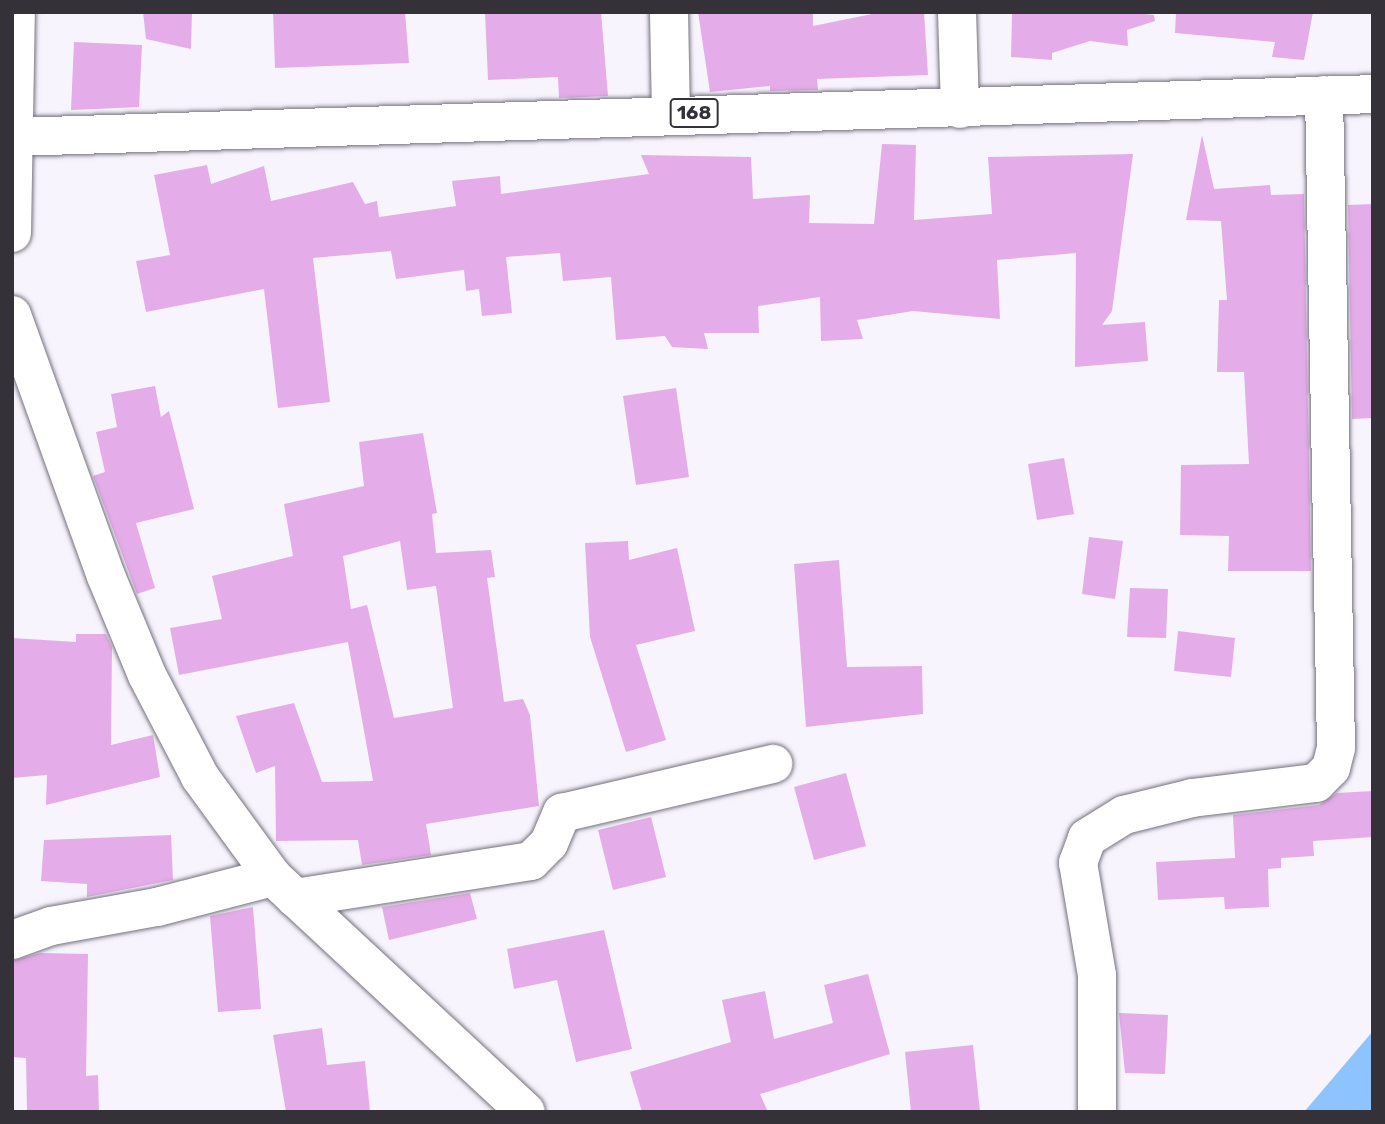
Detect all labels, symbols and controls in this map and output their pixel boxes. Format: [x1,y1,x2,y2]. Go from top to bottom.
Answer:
road number: 168 [670,97,718,128]

